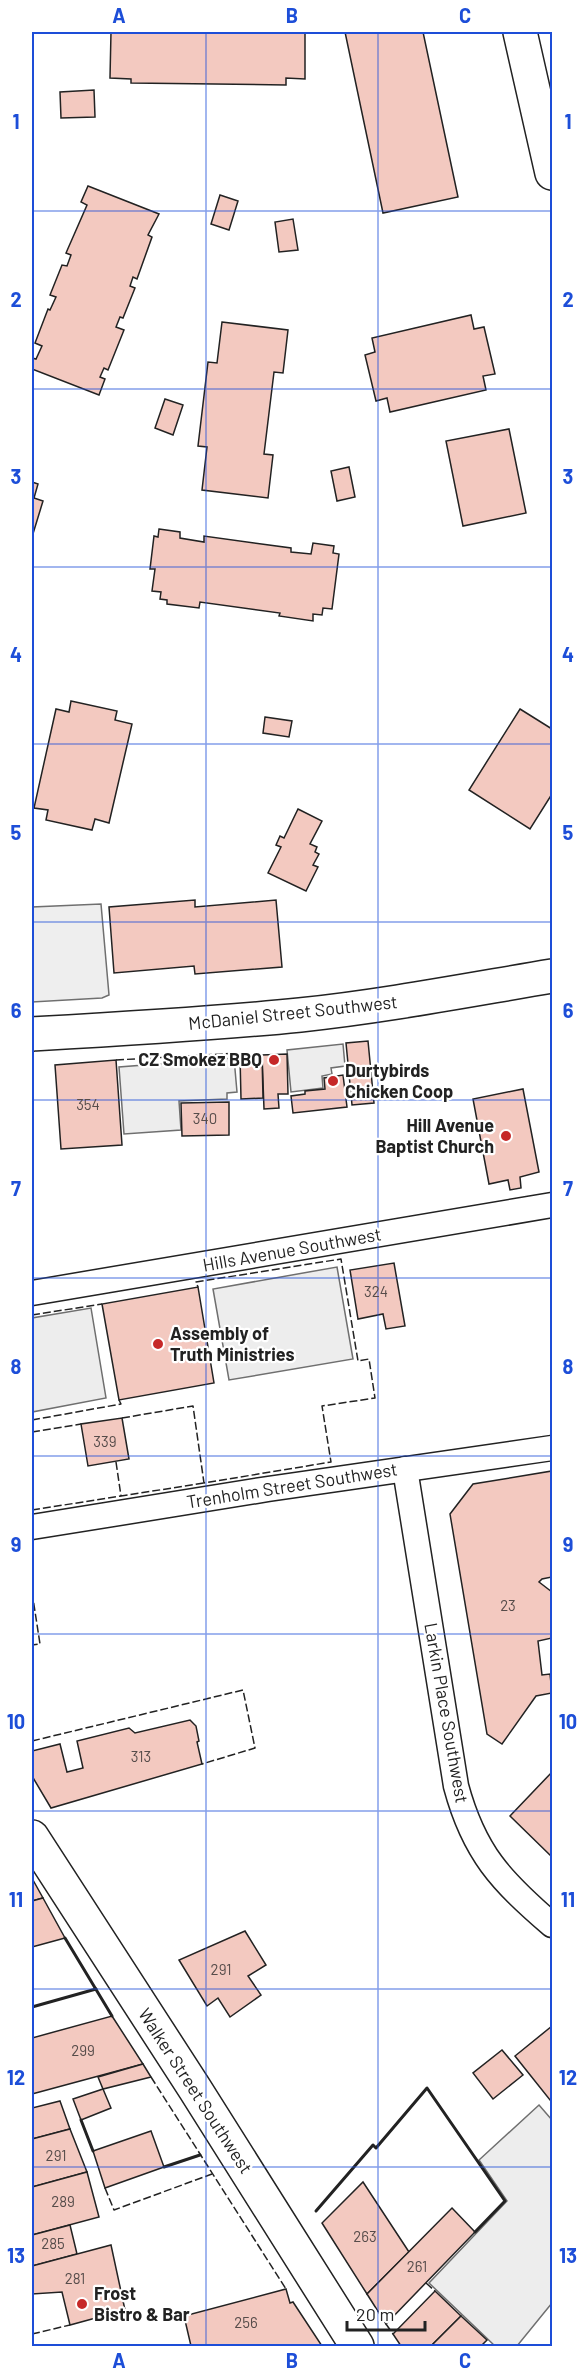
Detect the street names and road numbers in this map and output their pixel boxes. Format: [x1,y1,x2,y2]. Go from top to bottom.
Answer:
street label: McDaniel Street Southwest [187,990,399,1034]
street label: Hills Avenue Southwest [201,1222,383,1276]
street label: Trenholm Street Southwest [185,1457,399,1513]
street label: Larkin Place Southwest [420,1621,474,1805]
street label: Walker Street Southwest [134,2004,258,2177]

